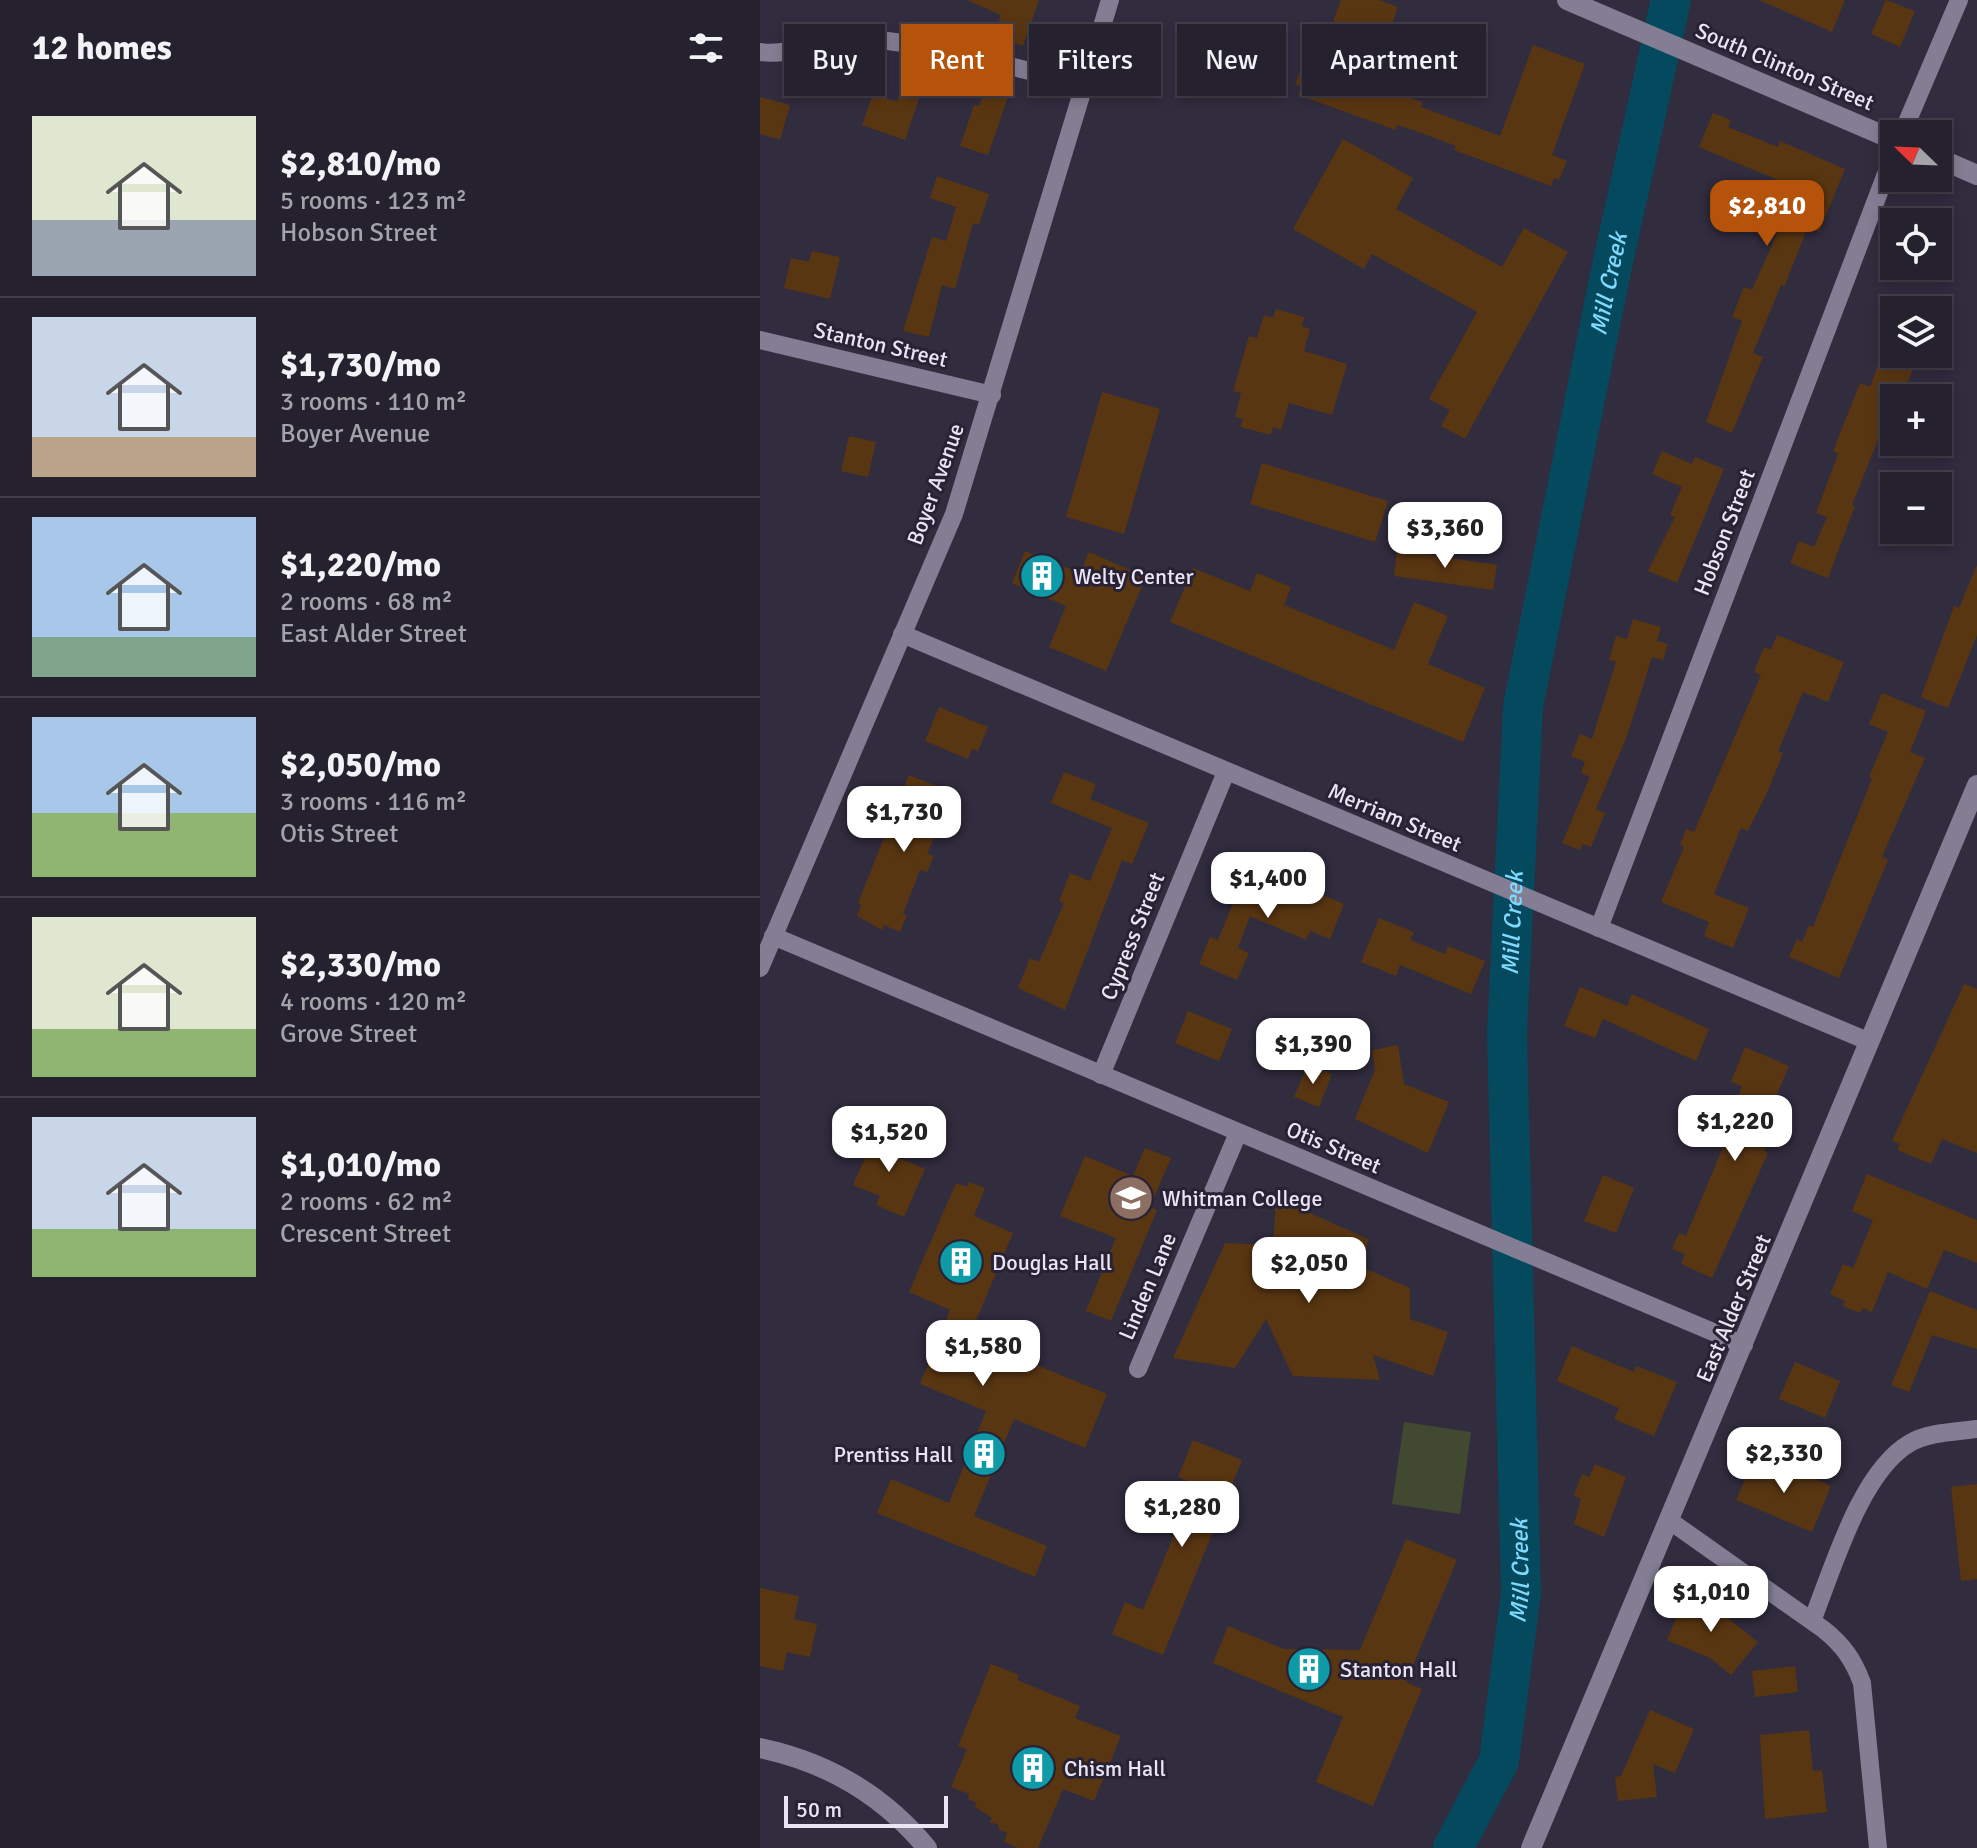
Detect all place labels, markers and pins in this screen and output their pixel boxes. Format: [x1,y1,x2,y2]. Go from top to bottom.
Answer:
pin: $2,810 [1702,180,1832,248]
pin: $3,360 [1380,502,1510,570]
building icon: Welty Center [1018,552,1066,600]
place label: Welty Center [1073,563,1194,590]
pin: $1,730 [839,786,969,854]
pin: $1,400 [1203,852,1333,920]
pin: $1,390 [1248,1018,1378,1086]
pin: $1,220 [1670,1095,1800,1163]
pin: $1,520 [824,1106,954,1174]
school or university icon: Whitman College [1107,1174,1155,1222]
place label: Whitman College [1162,1185,1322,1212]
pin: $2,050 [1244,1237,1374,1305]
building icon: Douglas Hall [937,1238,985,1286]
place label: Douglas Hall [992,1249,1112,1276]
pin: $1,580 [918,1320,1048,1388]
pin: $2,330 [1719,1427,1849,1495]
building icon: Prentiss Hall [960,1430,1008,1478]
place label: Prentiss Hall [834,1441,953,1468]
pin: $1,280 [1117,1481,1247,1549]
pin: $1,010 [1646,1566,1776,1634]
building icon: Stanton Hall [1285,1645,1333,1693]
place label: Stanton Hall [1340,1656,1458,1683]
building icon: Chism Hall [1009,1744,1057,1792]
place label: Chism Hall [1064,1755,1166,1782]

